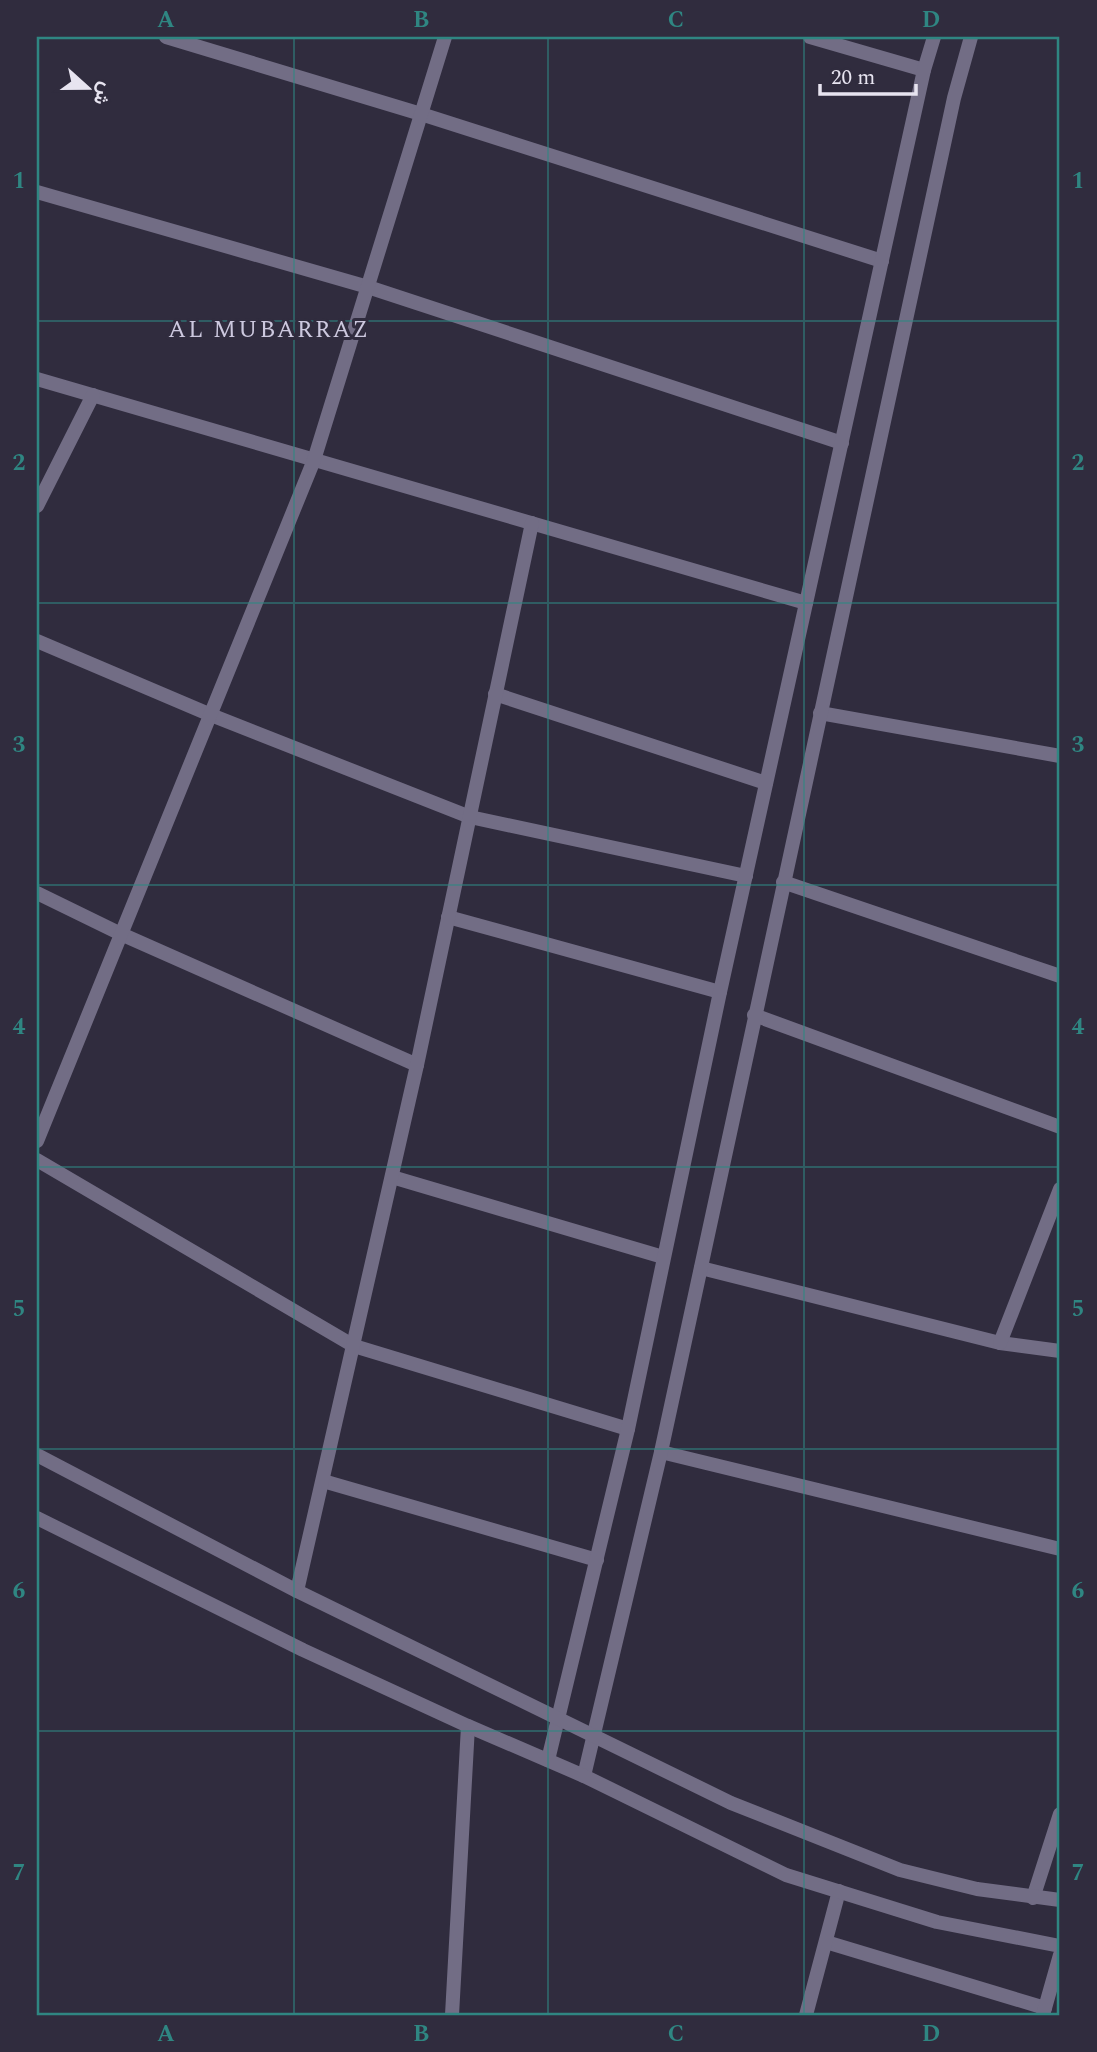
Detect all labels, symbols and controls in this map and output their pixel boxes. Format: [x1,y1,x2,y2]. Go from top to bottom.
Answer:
text: A [157,3,175,38]
text: B [413,3,429,38]
text: C [668,3,684,38]
text: D [922,3,940,38]
north arrow [52,52,122,122]
scale bar [820,52,917,96]
text: 20 m [831,62,875,94]
text: ش [85,78,120,110]
text: 1 [13,164,25,199]
text: 1 [1072,164,1084,199]
district label: AL MUBARRAZ [168,312,370,348]
text: 2 [13,446,26,481]
text: 2 [1072,446,1085,481]
text: 3 [13,728,26,763]
text: 3 [1072,728,1085,763]
text: 4 [13,1010,26,1045]
text: 4 [1072,1010,1085,1045]
text: 5 [13,1292,25,1327]
text: 5 [1072,1292,1084,1327]
text: 6 [13,1574,26,1609]
text: 6 [1072,1574,1085,1609]
text: 7 [13,1856,25,1891]
text: 7 [1072,1856,1084,1891]
text: A [157,2017,175,2052]
text: B [413,2017,429,2052]
text: C [668,2017,684,2052]
text: D [922,2017,940,2052]

